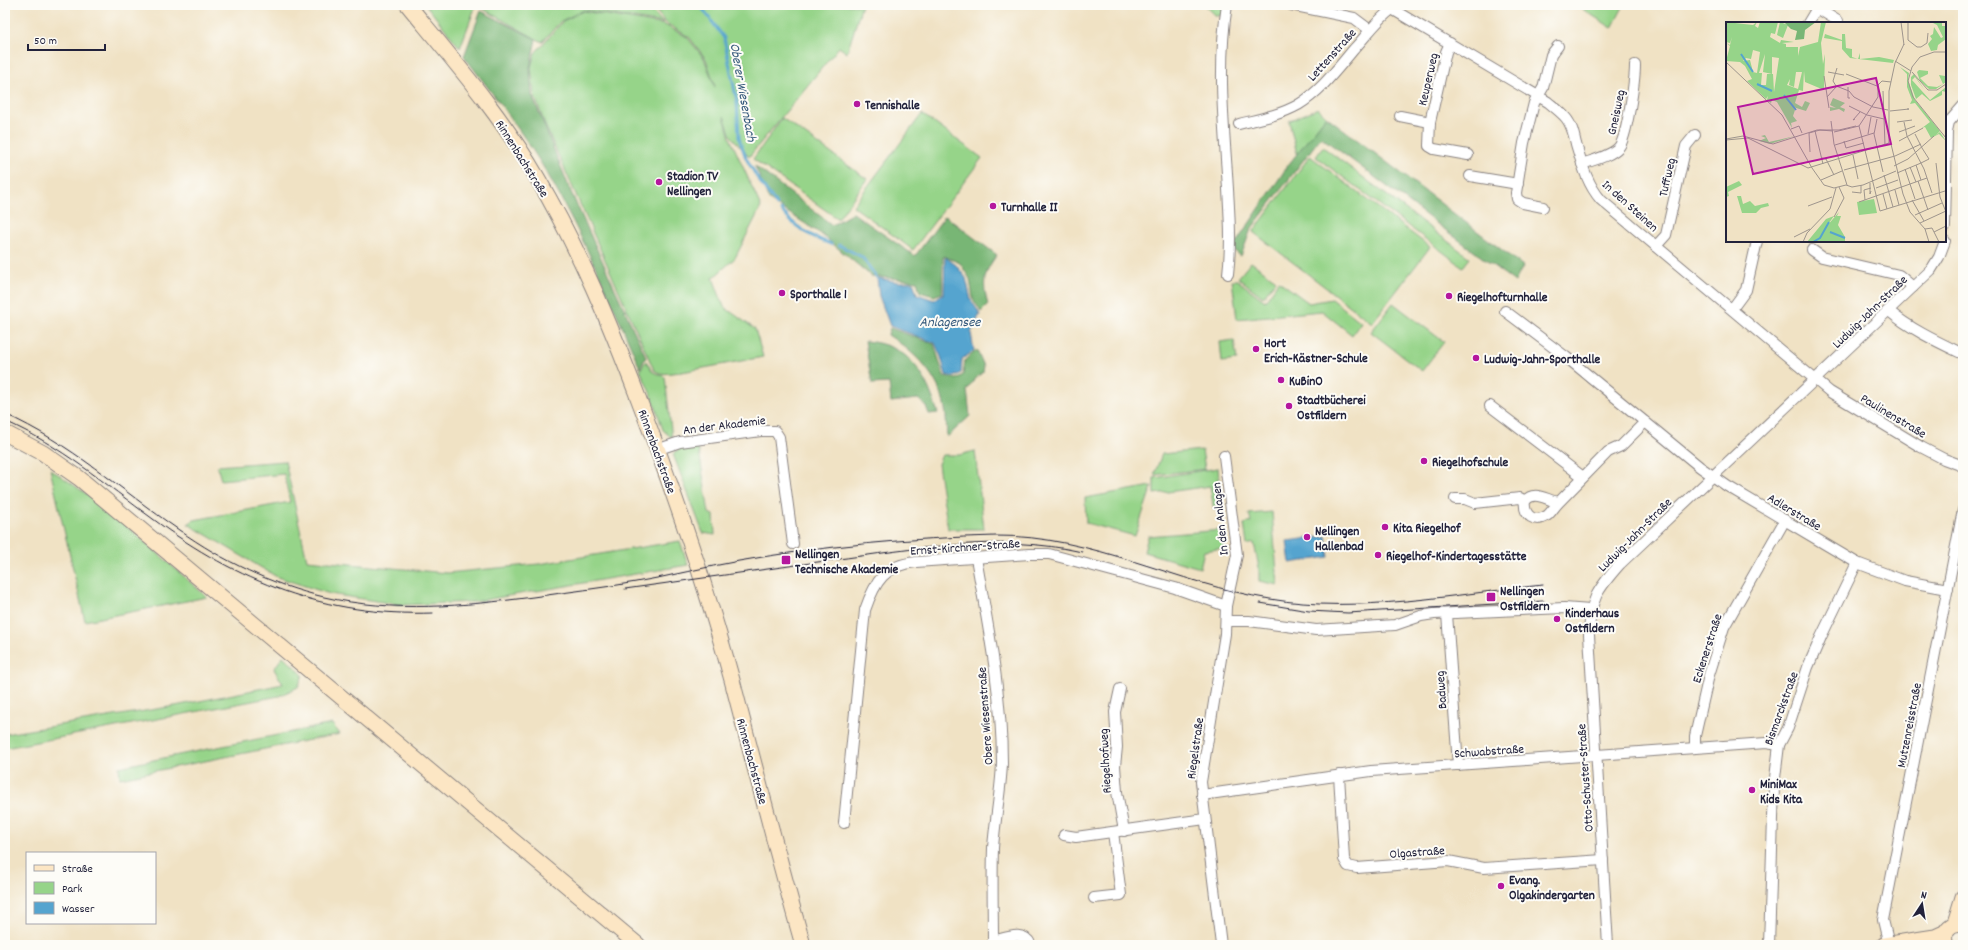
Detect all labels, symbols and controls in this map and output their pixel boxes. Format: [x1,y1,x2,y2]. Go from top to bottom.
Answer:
inset map [1726,22,1946,242]
street label: Lettenstraße [1304,25,1362,86]
scale bar [28,26,105,52]
text: 50 m [34,33,57,50]
water label: Oberer Wiesenbach [724,41,761,144]
street label: Keuperweg [1414,51,1445,108]
street label: Gneisweg [1603,88,1632,137]
place label: Tennishalle [865,97,920,116]
marker: Tennishalle [852,99,862,109]
street label: Rinnenbachstraße [489,117,553,202]
street label: Tuffweg [1655,156,1682,199]
place label: Stadion TV Nellingen [667,168,719,202]
street label: In den Steinen [1597,176,1662,237]
marker: Stadion TV Nellingen [654,177,664,187]
place label: Turnhalle II [1001,199,1059,218]
marker: Turnhalle II [988,201,998,211]
street label: Ludwig-Jahn-Straße [1829,272,1913,354]
place label: Sporthalle 1 [790,286,847,305]
marker: Sporthalle 1 [777,288,787,298]
place label: Riegelhofturnhalle [1457,289,1548,308]
marker: Riegelhofturnhalle [1444,291,1454,301]
water label: Anlagensee [920,313,981,333]
place label: Hort Erich-Kästner-Schule [1264,335,1368,369]
marker: Hort Erich-Kästner-Schule [1251,344,1261,354]
place label: Ludwig-Jahn-Sporthalle [1484,351,1601,370]
marker: Ludwig-Jahn-Sporthalle [1471,353,1481,363]
place label: KuBinO [1289,373,1323,392]
marker: KuBinO [1276,375,1286,385]
street label: Paulinenstraße [1856,390,1930,444]
place label: Stadtbücherei Ostfildern [1297,392,1366,426]
marker: Stadtbücherei Ostfildern [1284,401,1294,411]
street label: Rinnenbachstraße [632,407,680,497]
street label: An der Akademie [682,412,767,441]
place label: Riegelhofschule [1432,454,1509,473]
marker: Riegelhofschule [1419,456,1429,466]
street label: In den Anlagen [1208,481,1235,556]
street label: Adlerstraße [1763,490,1825,537]
street label: Ludwig-Jahn-Straße [1594,494,1677,577]
place label: Kita Riegelhof [1393,520,1462,539]
marker: Kita Riegelhof [1380,522,1390,532]
place label: Nellingen Hallenbad [1315,523,1364,557]
marker: Nellingen Hallenbad [1302,532,1312,542]
street label: Ernst-Kirchner-Straße [910,535,1021,562]
place label: Nellingen Technische Akademie [795,546,898,580]
place label: Riegelhof-Kindertagesstätte [1386,548,1527,567]
marker: Riegelhof-Kindertagesstätte [1373,550,1383,560]
marker: Nellingen Technische Akademie [780,554,792,566]
place label: Nellingen Ostfildern [1500,583,1549,617]
marker: Nellingen Ostfildern [1485,591,1497,603]
place label: Kinderhaus Ostfildern [1565,605,1620,639]
street label: Eckenerstraße [1688,611,1729,686]
marker: Kinderhaus Ostfildern [1552,614,1562,624]
street label: Obere Wiesenstraße [974,666,999,765]
street label: Bismarckstraße [1760,669,1805,749]
street label: Badweg [1432,670,1453,710]
street label: Mutzenreisstraße [1893,681,1928,770]
street label: Rinnenbachstraße [730,716,771,807]
street label: Riegelstraße [1183,716,1210,780]
street label: Otto-Schuster-Straße [1573,723,1600,833]
street label: Riegelhofweg [1095,728,1118,794]
street label: Schwabstraße [1454,741,1525,764]
place label: MiniMax Kids Kita [1760,776,1803,810]
marker: MiniMax Kids Kita [1747,785,1757,795]
street label: Olgastraße [1389,842,1446,865]
legend [26,852,156,924]
text: Straße [62,861,93,878]
place label: Evang. Olgakindergarten [1509,872,1595,906]
text: Park [62,881,83,898]
marker: Evang. Olgakindergarten [1496,881,1506,891]
north arrow [1902,884,1942,924]
text: N [1919,888,1929,905]
text: Wasser [62,901,95,918]

